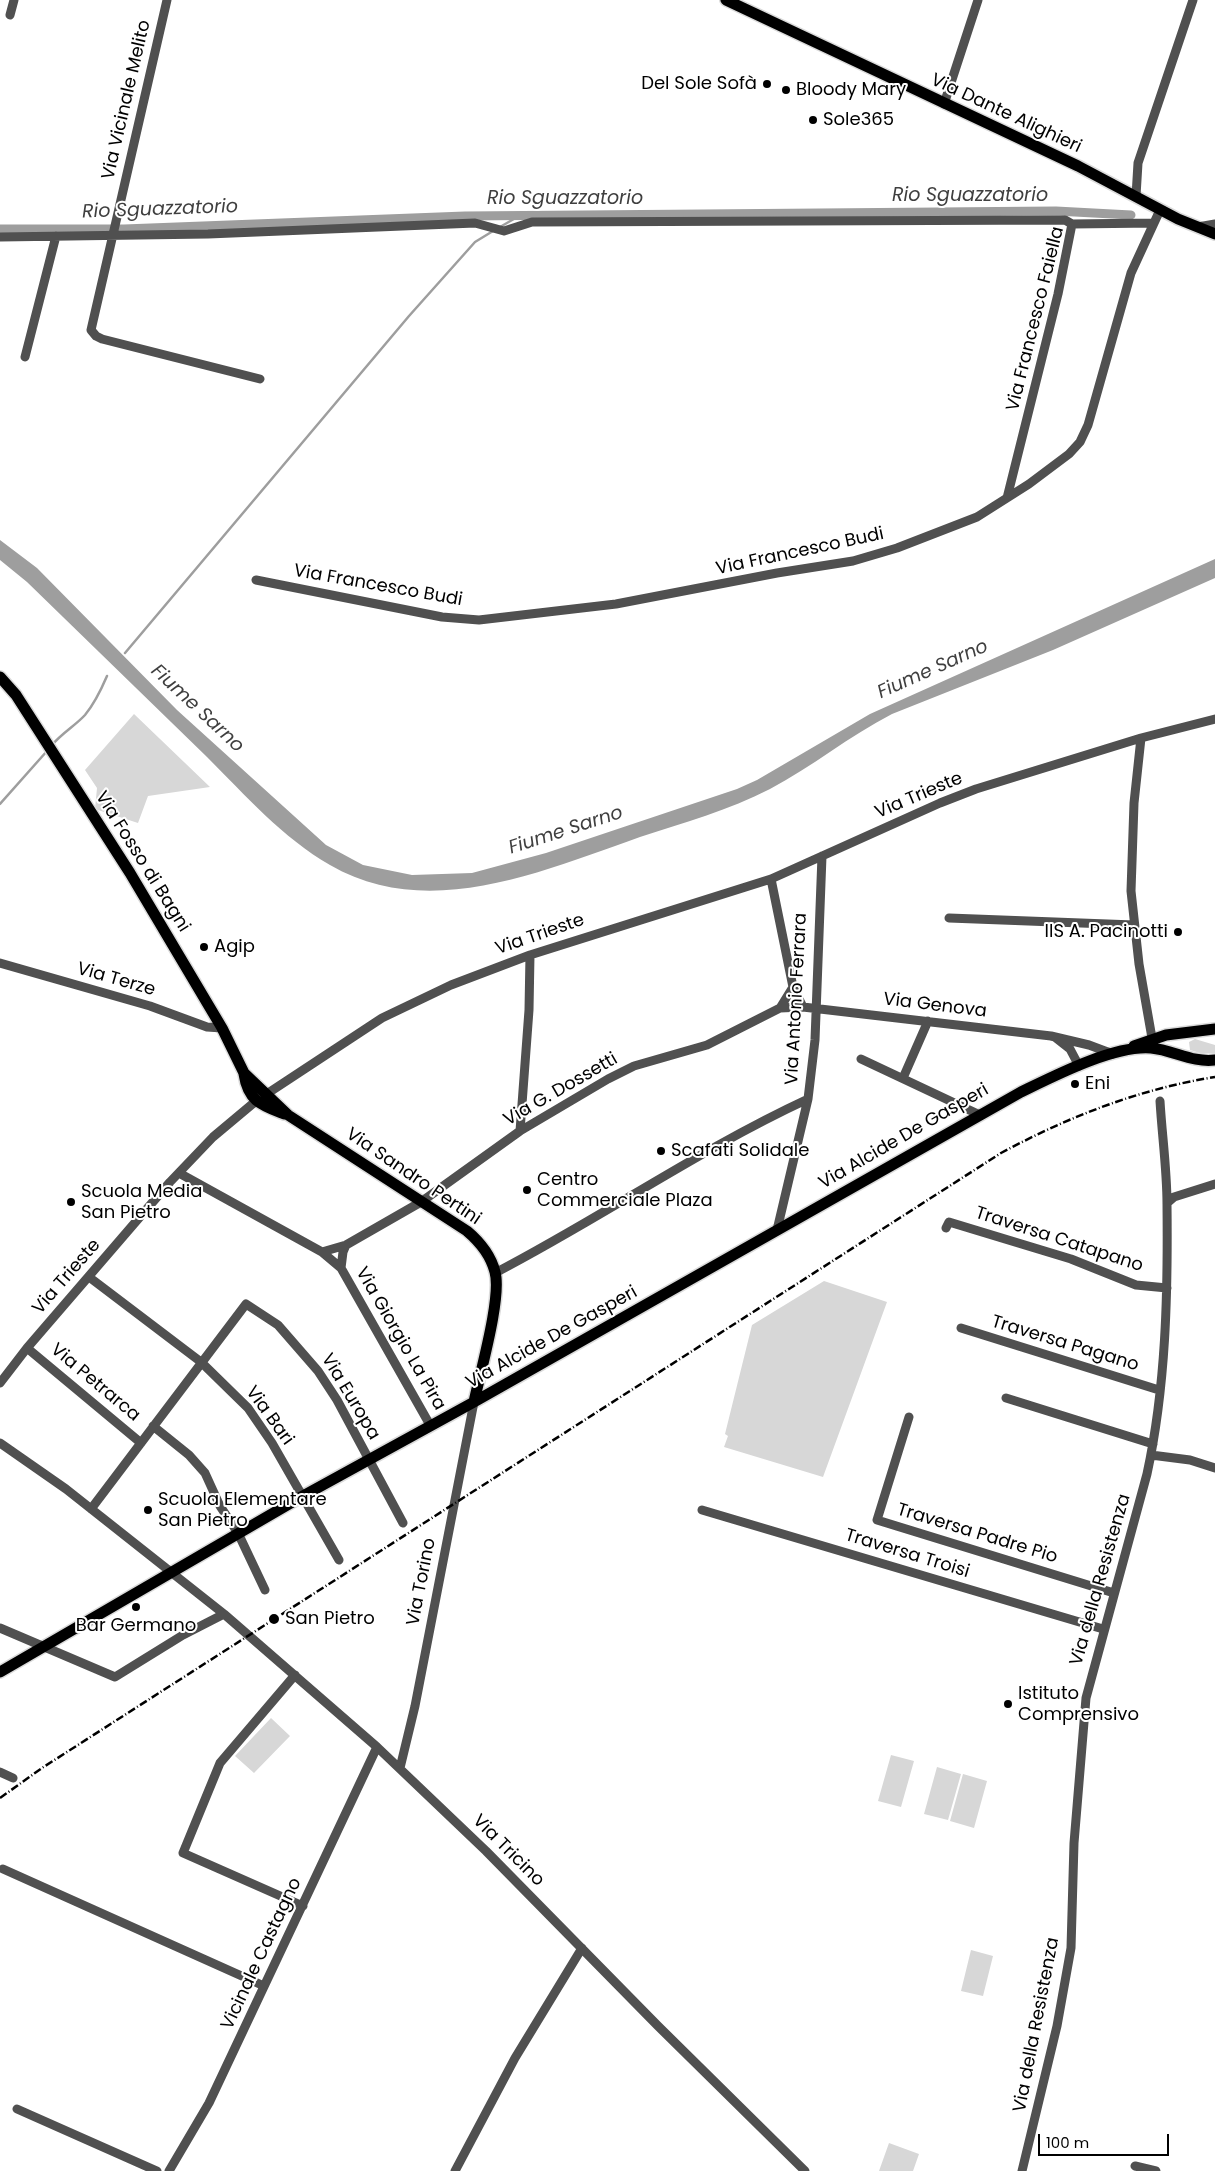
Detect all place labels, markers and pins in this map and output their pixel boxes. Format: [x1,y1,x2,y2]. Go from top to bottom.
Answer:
place label: Del Sole Sofà [641,73,757,95]
marker: Del Sole Sofà [761,78,773,90]
place label: Bloody Mary [796,79,906,101]
marker: Bloody Mary [780,84,792,96]
place label: Sole365 [823,109,894,131]
marker: Sole365 [807,114,819,126]
place label: IIS A. Pacinotti [1045,921,1168,943]
marker: IIS A. Pacinotti [1172,926,1184,938]
place label: Agip [214,936,255,958]
marker: Agip [198,941,210,953]
place label: Eni [1085,1073,1110,1095]
marker: Eni [1069,1078,1081,1090]
place label: Scafati Solidale [671,1140,809,1162]
marker: Scafati Solidale [655,1145,667,1157]
place label: Centro Commerciale Plaza [537,1169,713,1212]
place label: Scuola Media San Pietro [81,1181,202,1224]
marker: Centro Commerciale Plaza [521,1184,533,1196]
marker: Scuola Media San Pietro [65,1196,77,1208]
place label: Scuola Elementare San Pietro [158,1489,327,1532]
marker: Scuola Elementare San Pietro [142,1504,154,1516]
marker: Bar Germano [130,1601,142,1613]
place label: San Pietro [285,1608,375,1630]
marker: San Pietro [267,1612,281,1626]
place label: Bar Germano [76,1615,196,1637]
place label: Istituto Comprensivo [1018,1683,1139,1726]
marker: Istituto Comprensivo [1002,1698,1014,1710]

